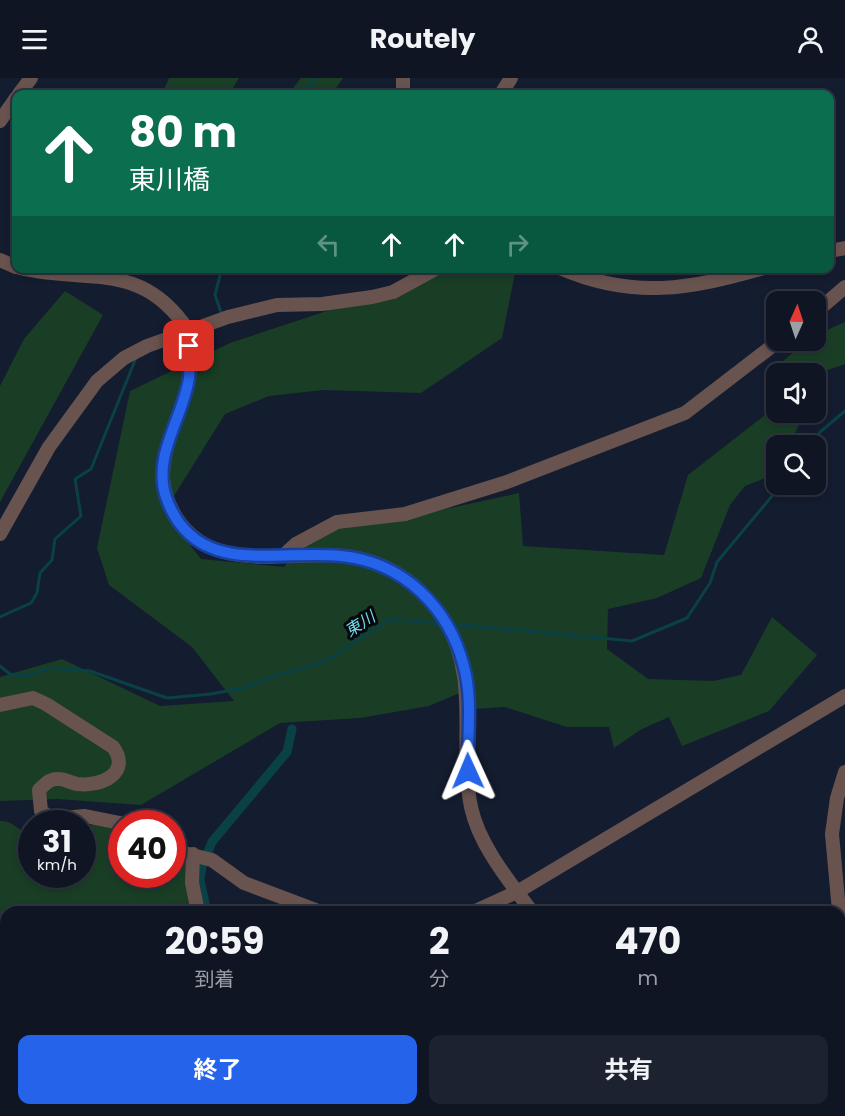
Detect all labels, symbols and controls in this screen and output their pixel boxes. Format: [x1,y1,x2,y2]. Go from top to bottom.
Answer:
text: Routely [370,20,475,57]
icon: menu [18,23,51,56]
icon: person [794,23,827,56]
text: 80 m [129,103,237,162]
icon: ahead [30,114,108,192]
text: 東川橋 [129,161,210,198]
icon: left [312,228,345,261]
icon: ahead [375,228,408,261]
icon: ahead [438,228,471,261]
icon: right [501,228,534,261]
north arrow [766,291,826,351]
map controls [766,291,826,495]
pin [163,320,214,371]
icon: arrive [172,329,205,362]
button: sound [766,363,826,423]
button: search [766,435,826,495]
water label: 東川 [340,605,381,642]
position arrow [436,739,500,803]
speed limit sign: 40 [108,810,186,888]
text: 31 [42,820,72,863]
text: km/h [37,854,77,875]
text: 20:59 [165,916,264,967]
text: 2 [429,916,450,967]
text: 470 [614,916,681,967]
text: m [637,964,658,992]
text: 到着 [195,965,235,993]
text: 分 [429,965,449,993]
button: 終了 [18,1035,417,1104]
button: 共有 [429,1035,828,1104]

